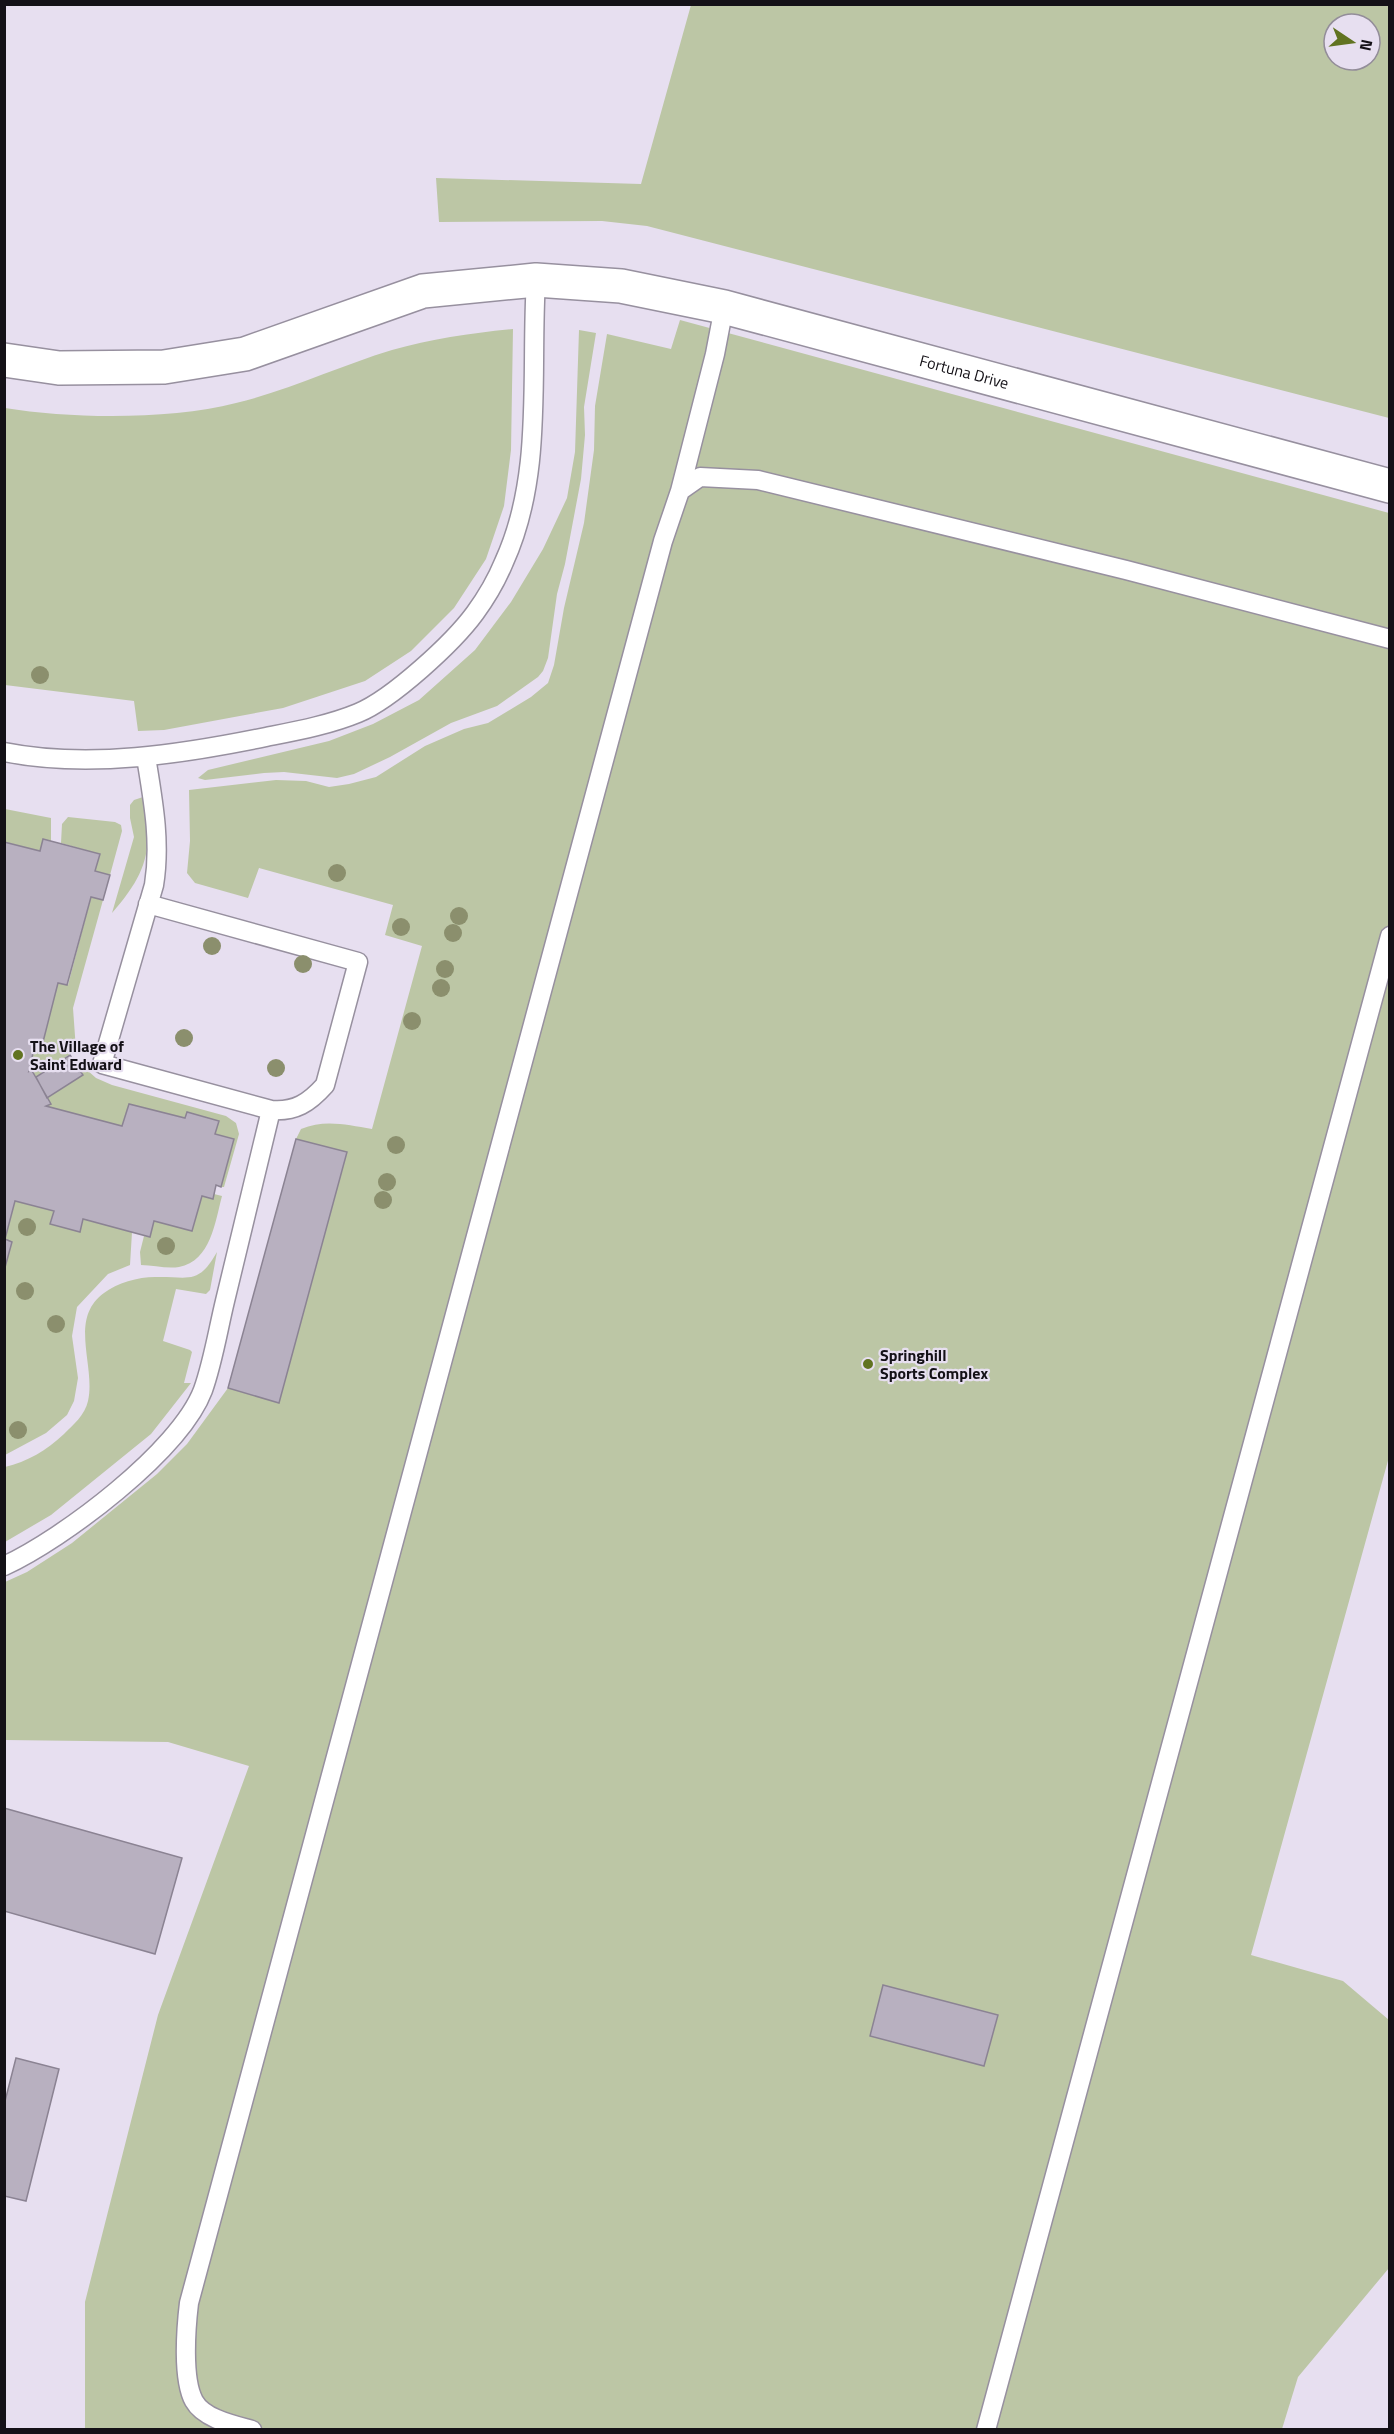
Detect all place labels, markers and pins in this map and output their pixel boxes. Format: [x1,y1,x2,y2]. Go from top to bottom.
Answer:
place label: The Village of Saint Edward [30,1034,124,1076]
marker: The Village of Saint Edward [11,1048,25,1062]
place label: Springhill Sports Complex [880,1343,988,1385]
marker: Springhill Sports Complex [861,1357,875,1371]

